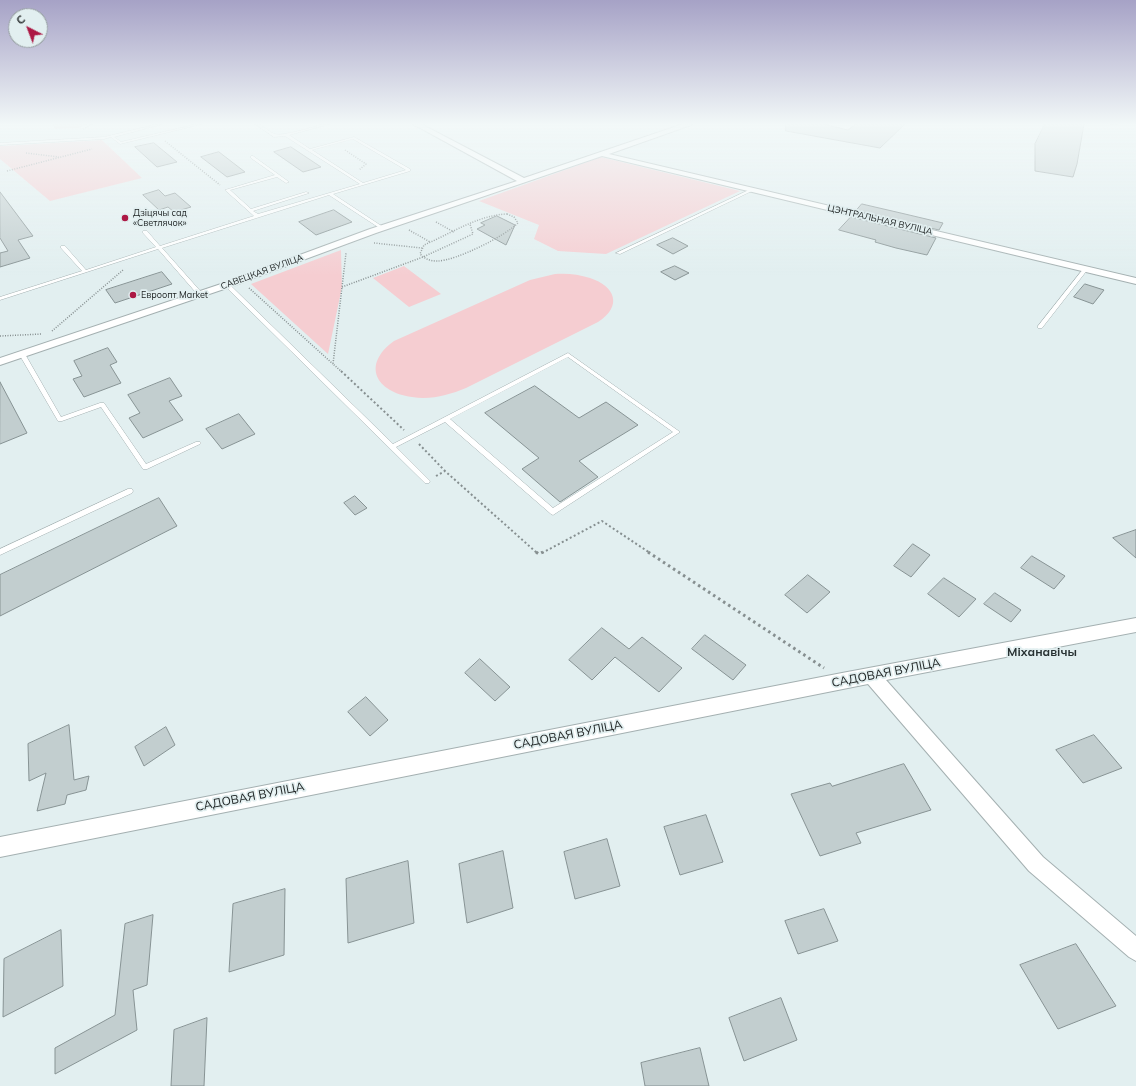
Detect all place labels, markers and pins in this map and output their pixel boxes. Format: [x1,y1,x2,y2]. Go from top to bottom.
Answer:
place label: Дзіцячы сад «Светлячок» [133,208,187,229]
marker: Дзіцячы сад «Светлячок» [120,213,130,223]
marker: Евроопт Market [128,290,138,300]
place label: Евроопт Market [141,290,208,300]

